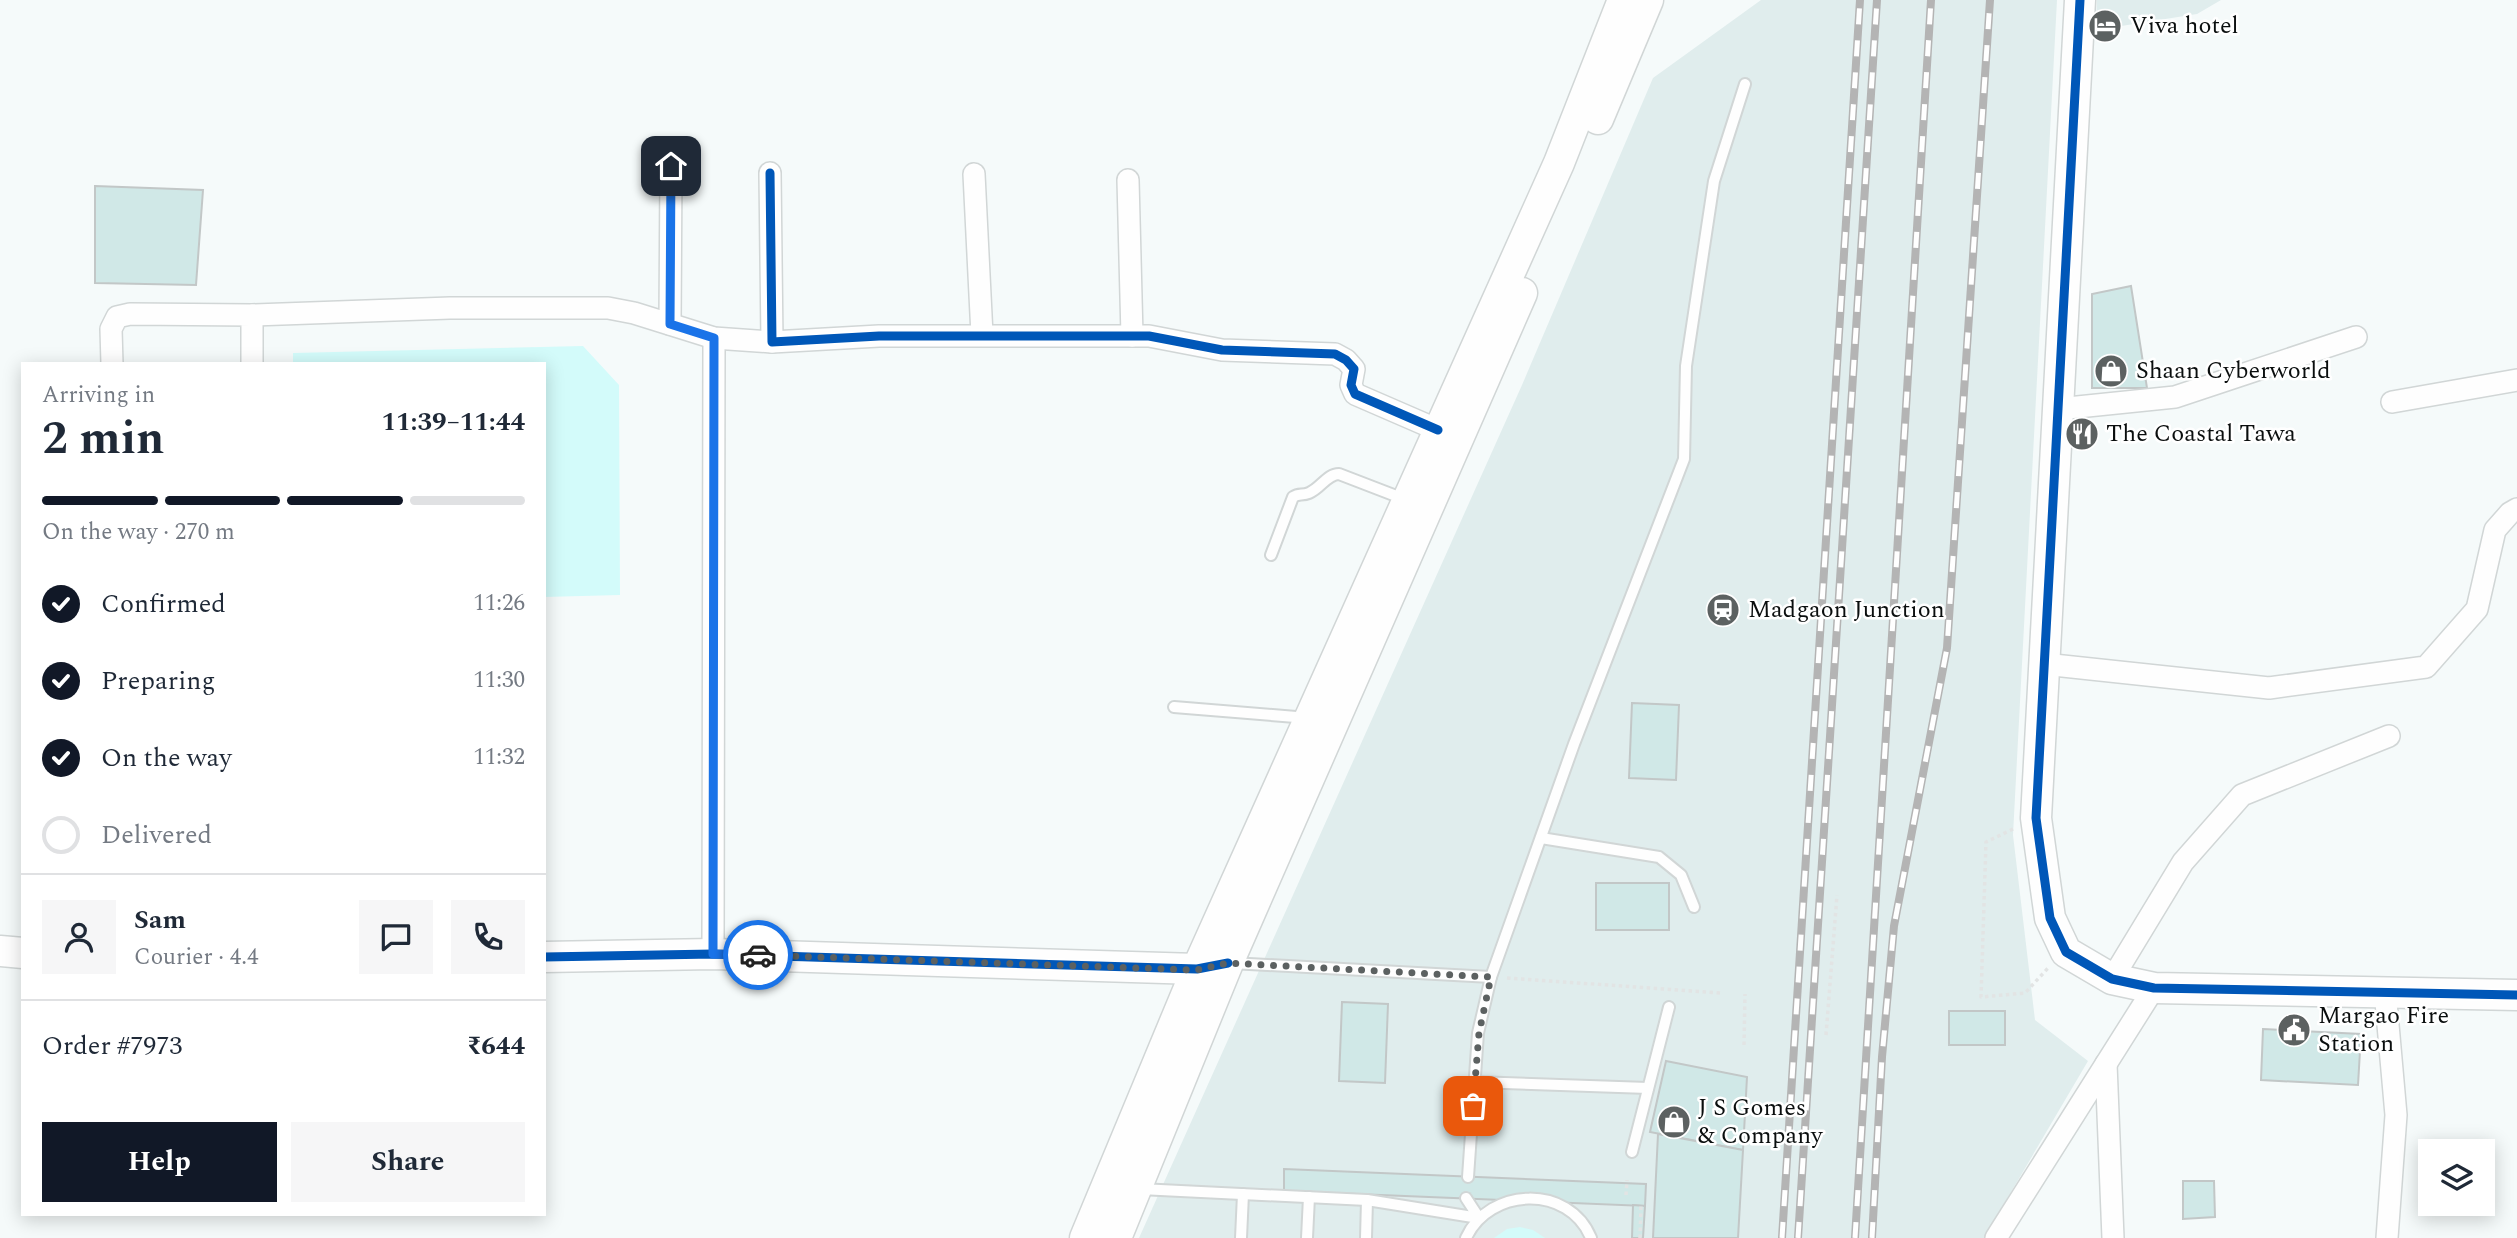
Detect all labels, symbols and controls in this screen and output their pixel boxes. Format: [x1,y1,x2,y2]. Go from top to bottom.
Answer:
hotel icon: Viva hotel [2086,7,2124,45]
place label: Viva hotel [2130,8,2239,44]
pin [641,136,701,196]
icon: home [652,147,690,185]
shop icon: Shaan Cyberworld [2092,352,2130,390]
place label: Shaan Cyberworld [2136,353,2331,389]
text: Arriving in [42,378,155,413]
text: 11:39–11:44 [381,402,525,442]
text: 2 min [42,404,164,474]
restaurant icon: The Coastal Tawa [2063,415,2101,453]
place label: The Coastal Tawa [2106,416,2296,452]
text: On the way · 270 m [42,515,235,550]
text: Confirmed [101,584,226,624]
icon: check [42,585,80,623]
text: 11:26 [473,586,525,621]
station icon: Madgaon Junction [1704,591,1742,629]
place label: Madgaon Junction [1748,592,1945,628]
text: Preparing [101,661,215,701]
icon: check [42,662,80,700]
text: 11:30 [473,663,525,698]
text: On the way [101,738,232,778]
icon: check [42,739,80,777]
text: 11:32 [473,740,525,775]
text: Delivered [101,815,212,855]
button: person [42,900,116,974]
text: Sam [134,900,186,940]
button: chat [359,900,433,974]
button: phone [451,900,525,974]
courier [723,920,793,990]
icon: car [739,936,777,974]
text: Courier · 4.4 [134,940,259,975]
place label: Margao Fire Station [2318,998,2449,1062]
public building icon: Margao Fire Station [2275,1011,2313,1049]
text: Order #7973 [42,1026,182,1066]
text: ₹644 [467,1026,525,1066]
pin [1443,1076,1503,1136]
icon: bag [1454,1087,1492,1125]
place label: J S Gomes & Company [1698,1090,1824,1154]
shop icon: J S Gomes & Company [1655,1103,1693,1141]
button: Help [42,1122,277,1202]
button: Share [291,1122,525,1202]
map controls [2418,1139,2495,1216]
button: layers [2418,1139,2495,1216]

